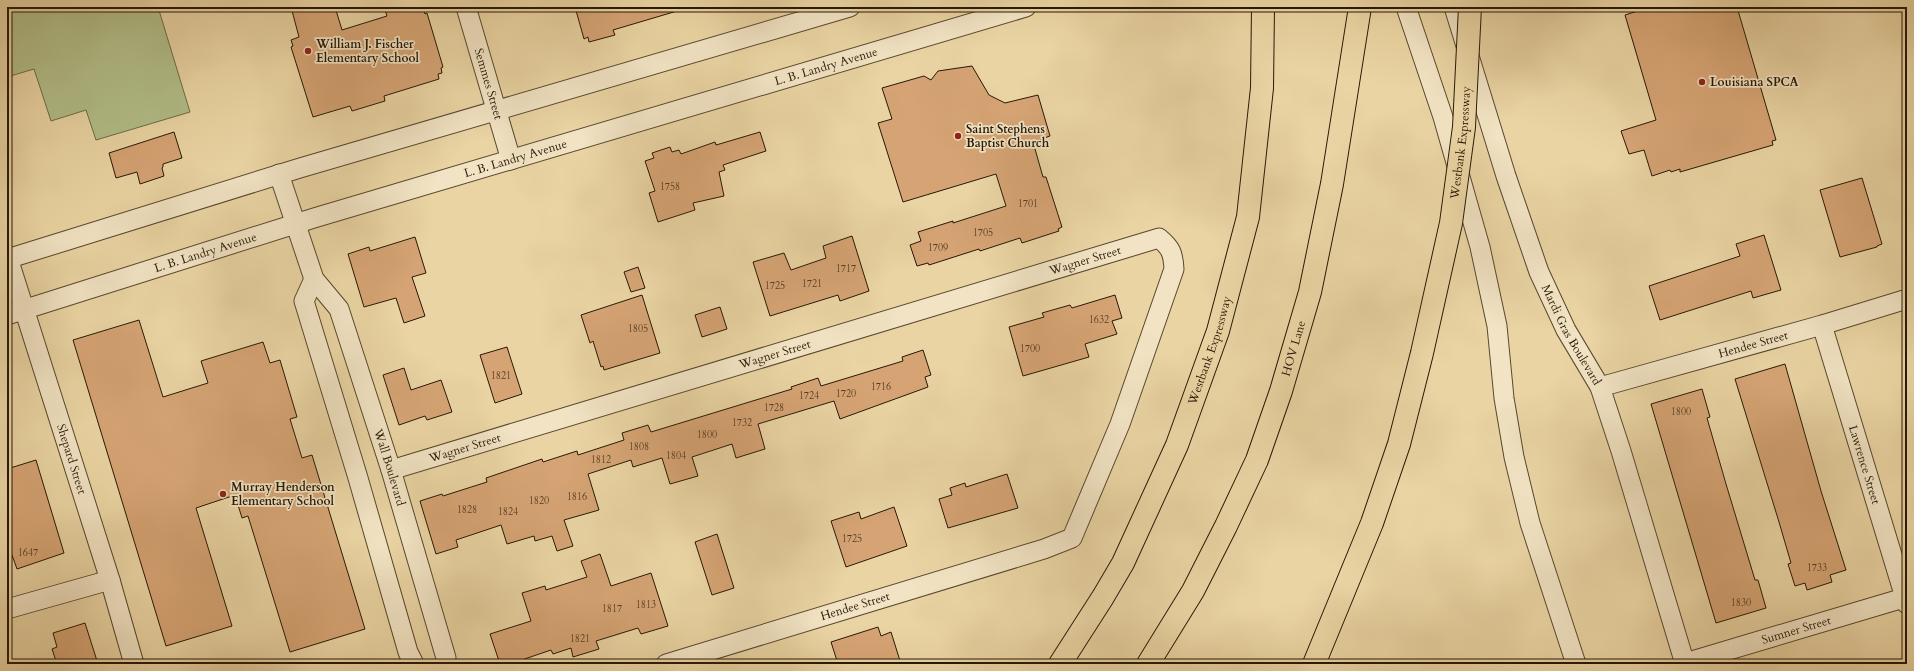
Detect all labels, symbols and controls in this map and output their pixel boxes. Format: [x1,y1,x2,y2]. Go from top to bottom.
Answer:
place label: William J. Fischer Elementary School [315,36,419,66]
street label: L. B. Landry Avenue [773,43,879,89]
marker: William J. Fischer Elementary School [303,46,313,56]
street label: Semmes Street [471,46,507,121]
place label: Louisiana SPCA [1710,74,1799,90]
marker: Louisiana SPCA [1697,77,1707,87]
street label: Westbank Expressway [1446,85,1474,201]
place label: Saint Stephens Baptist Church [966,121,1050,151]
marker: Saint Stephens Baptist Church [953,131,963,141]
street label: L. B. Landry Avenue [462,136,569,181]
house number: 1758 [660,180,680,194]
house number: 1701 [1018,197,1038,211]
house number: 1705 [973,226,993,240]
street label: L. B. Landry Avenue [152,229,259,276]
house number: 1709 [928,241,948,255]
street label: Wagner Street [1046,242,1123,279]
house number: 1717 [836,262,856,276]
house number: 1721 [802,277,822,291]
house number: 1725 [765,279,785,293]
street label: Mardi Gras Boulevard [1538,282,1605,388]
street label: Westbank Expressway [1184,294,1235,408]
house number: 1632 [1089,313,1109,327]
street label: HOV Lane [1278,319,1309,378]
house number: 1805 [628,322,648,336]
street label: Hendee Street [1716,327,1790,362]
street label: Wagner Street [736,336,813,373]
house number: 1700 [1020,342,1040,356]
house number: 1821 [491,369,511,383]
house number: 1716 [871,380,891,394]
house number: 1720 [836,387,856,401]
house number: 1724 [799,389,819,403]
house number: 1728 [764,401,784,415]
house number: 1800 [1671,405,1691,419]
house number: 1732 [732,416,752,430]
street label: Shepard Street [53,422,90,496]
street label: Lawrence Street [1845,423,1884,506]
street label: Wall Boulevard [370,426,409,508]
house number: 1800 [697,428,717,442]
street label: Wagner Street [426,429,503,466]
house number: 1808 [629,440,649,454]
house number: 1804 [666,449,686,463]
house number: 1812 [591,453,611,467]
place label: Murray Henderson Elementary School [231,479,335,509]
marker: Murray Henderson Elementary School [218,489,228,499]
house number: 1816 [567,490,587,504]
house number: 1820 [529,494,549,508]
house number: 1828 [457,503,477,517]
house number: 1824 [498,505,518,519]
house number: 1725 [842,532,862,546]
house number: 1647 [18,546,38,560]
house number: 1733 [1807,561,1827,575]
street label: Hendee Street [818,588,892,624]
house number: 1830 [1731,596,1751,610]
house number: 1813 [636,598,656,612]
house number: 1817 [602,602,622,616]
street label: Sumner Street [1760,612,1833,648]
house number: 1821 [570,632,590,646]

